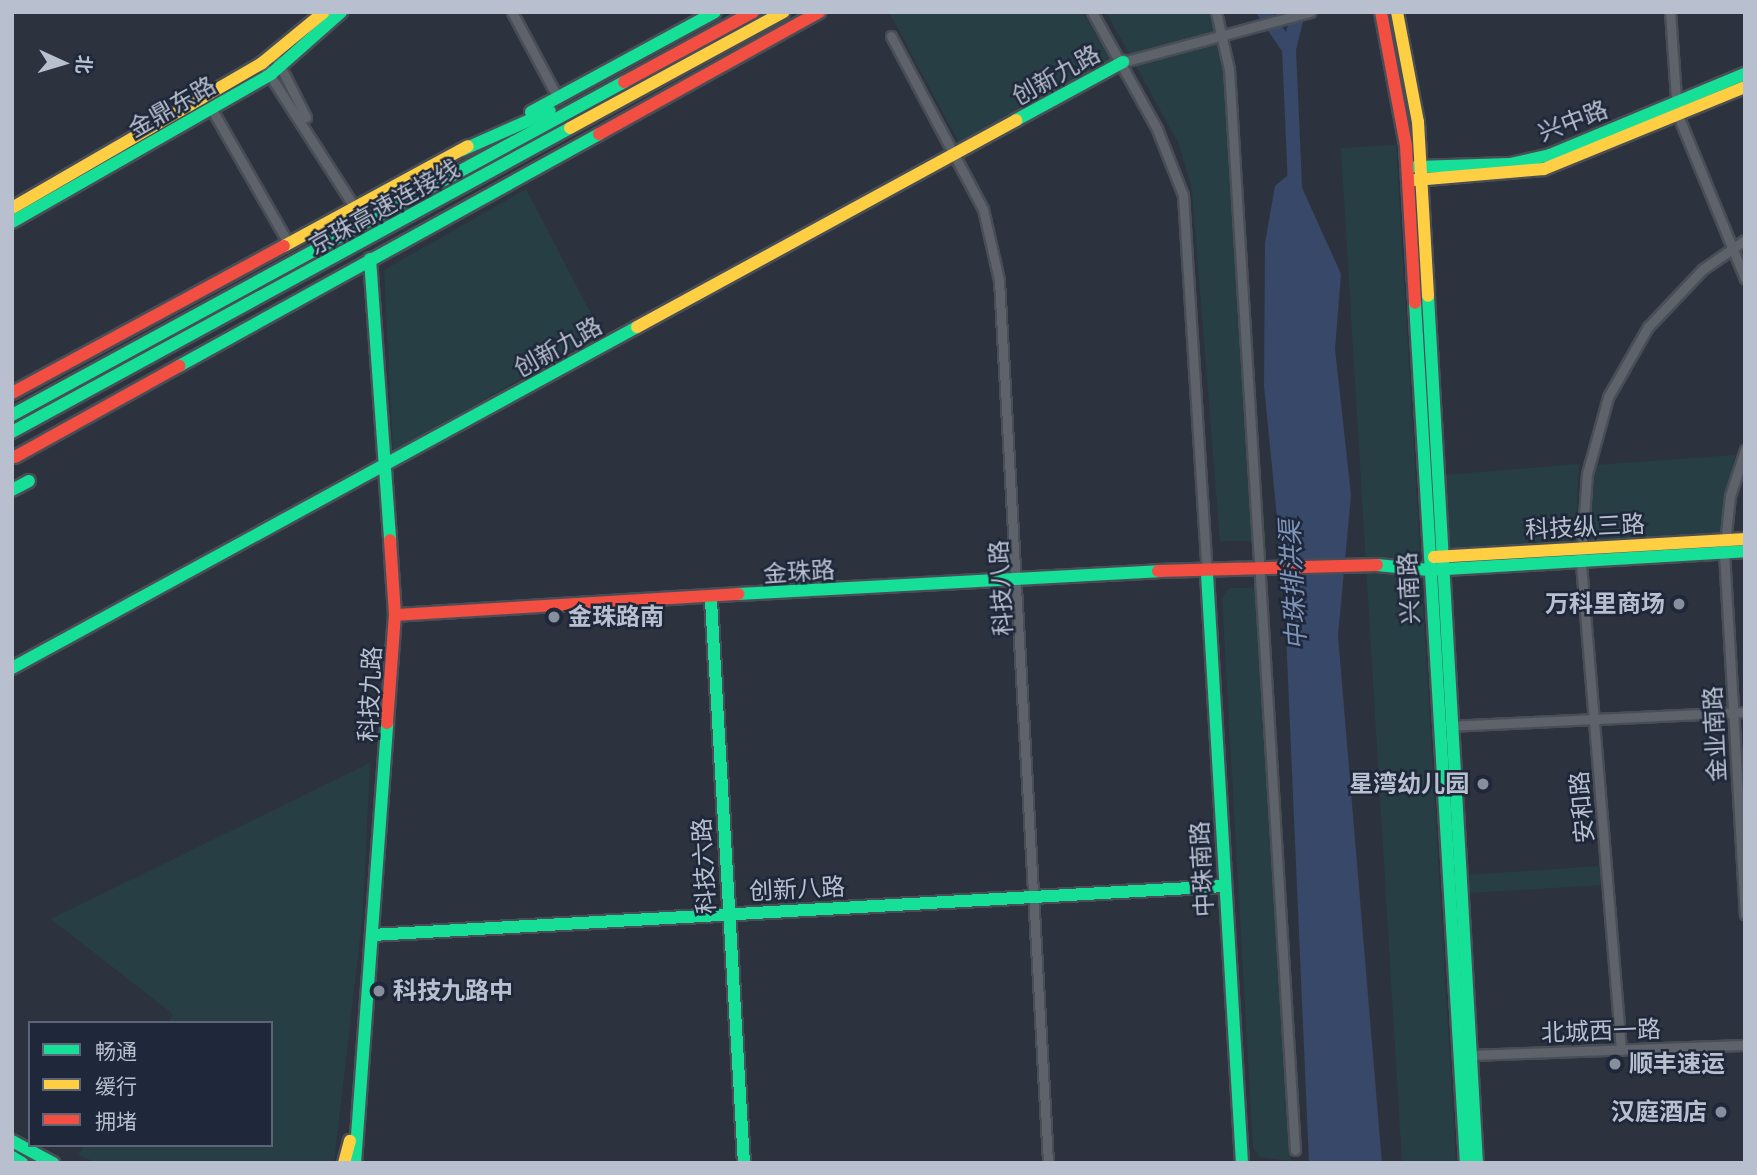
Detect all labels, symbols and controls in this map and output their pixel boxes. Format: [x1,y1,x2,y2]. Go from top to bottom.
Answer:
north arrow [28,28,98,98]
street label: 创新九路 [1007,39,1105,111]
text: 北 [72,54,96,75]
street label: 金鼎东路 [123,71,221,143]
street label: 兴中路 [1534,95,1612,147]
street label: 京珠高速连接线 [304,154,464,260]
street label: 创新九路 [509,311,607,383]
street label: 科技纵三路 [1524,509,1646,545]
water label: 中珠排洪渠 [1275,519,1313,651]
street label: 科技八路 [984,539,1018,637]
street label: 兴南路 [1393,551,1425,625]
street label: 金珠路 [762,555,836,589]
place label: 万科里商场 [1545,590,1665,618]
marker: 万科里商场 [1671,596,1687,612]
place label: 金珠路南 [568,603,664,631]
marker: 金珠路南 [546,609,562,625]
street label: 科技九路 [353,645,387,743]
street label: 金业南路 [1698,685,1732,783]
place label: 星湾幼儿园 [1349,770,1469,798]
street label: 安和路 [1565,770,1599,844]
marker: 星湾幼儿园 [1475,776,1491,792]
street label: 科技六路 [687,817,721,915]
street label: 中珠南路 [1185,820,1219,918]
street label: 创新八路 [748,872,846,906]
place label: 科技九路中 [393,977,513,1005]
marker: 科技九路中 [371,983,387,999]
street label: 北城西一路 [1541,1015,1661,1047]
legend [28,1021,273,1147]
text: 畅通 [95,1039,137,1064]
place label: 顺丰速运 [1629,1050,1725,1078]
marker: 顺丰速运 [1607,1056,1623,1072]
text: 缓行 [95,1074,137,1099]
place label: 汉庭酒店 [1611,1098,1707,1126]
marker: 汉庭酒店 [1713,1104,1729,1120]
text: 拥堵 [95,1109,137,1134]

